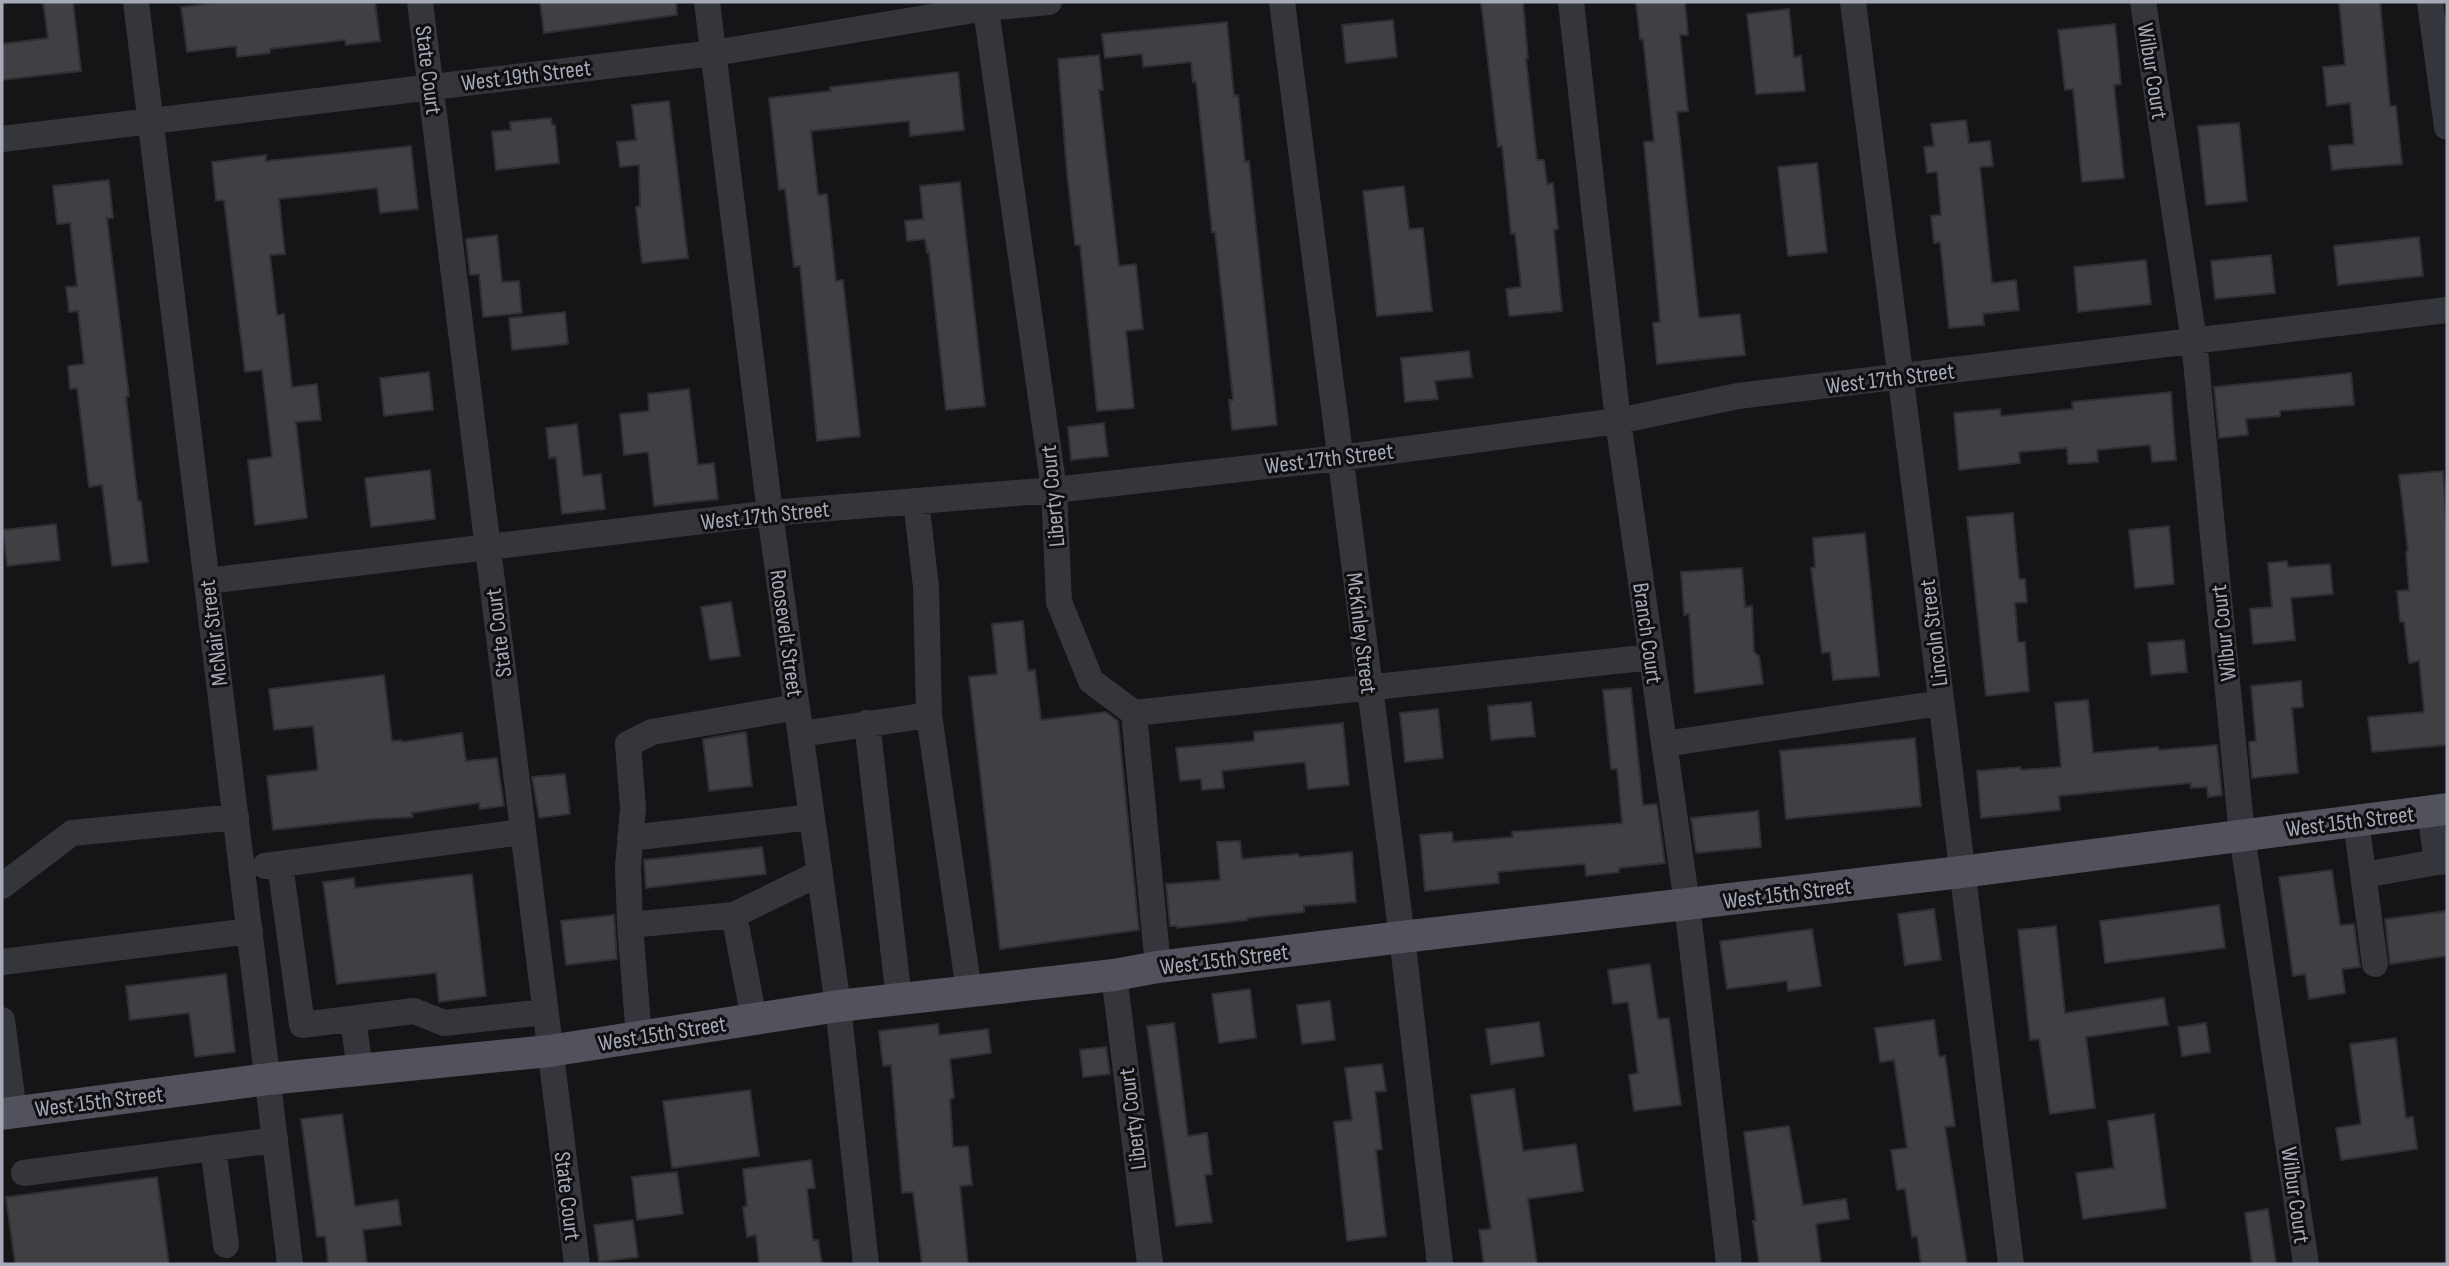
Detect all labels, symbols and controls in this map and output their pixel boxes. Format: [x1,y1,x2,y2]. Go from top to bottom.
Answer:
street label: Wilbur Court [2131,21,2173,121]
street label: State Court [409,24,447,116]
street label: West 19th Street [460,54,592,98]
street label: West 17th Street [1824,357,1956,401]
street label: West 17th Street [1263,437,1395,481]
street label: Liberty Court [1035,444,1071,548]
street label: West 17th Street [699,495,831,537]
street label: Roosevelt Street [763,568,809,699]
street label: McKinley Street [1340,571,1382,695]
street label: McNair Street [194,578,234,687]
street label: Lincoln Street [1914,578,1954,688]
street label: Branch Court [1626,581,1668,686]
street label: Wilbur Court [2205,583,2243,683]
street label: State Court [480,587,518,679]
street label: West 15th Street [2284,800,2416,844]
street label: West 15th Street [1721,872,1853,916]
street label: West 15th Street [1158,938,1290,982]
street label: West 15th Street [596,1010,728,1058]
street label: Liberty Court [1113,1067,1153,1171]
street label: West 15th Street [33,1080,165,1124]
street label: Wilbur Court [2274,1145,2316,1245]
street label: State Court [548,1150,586,1242]

